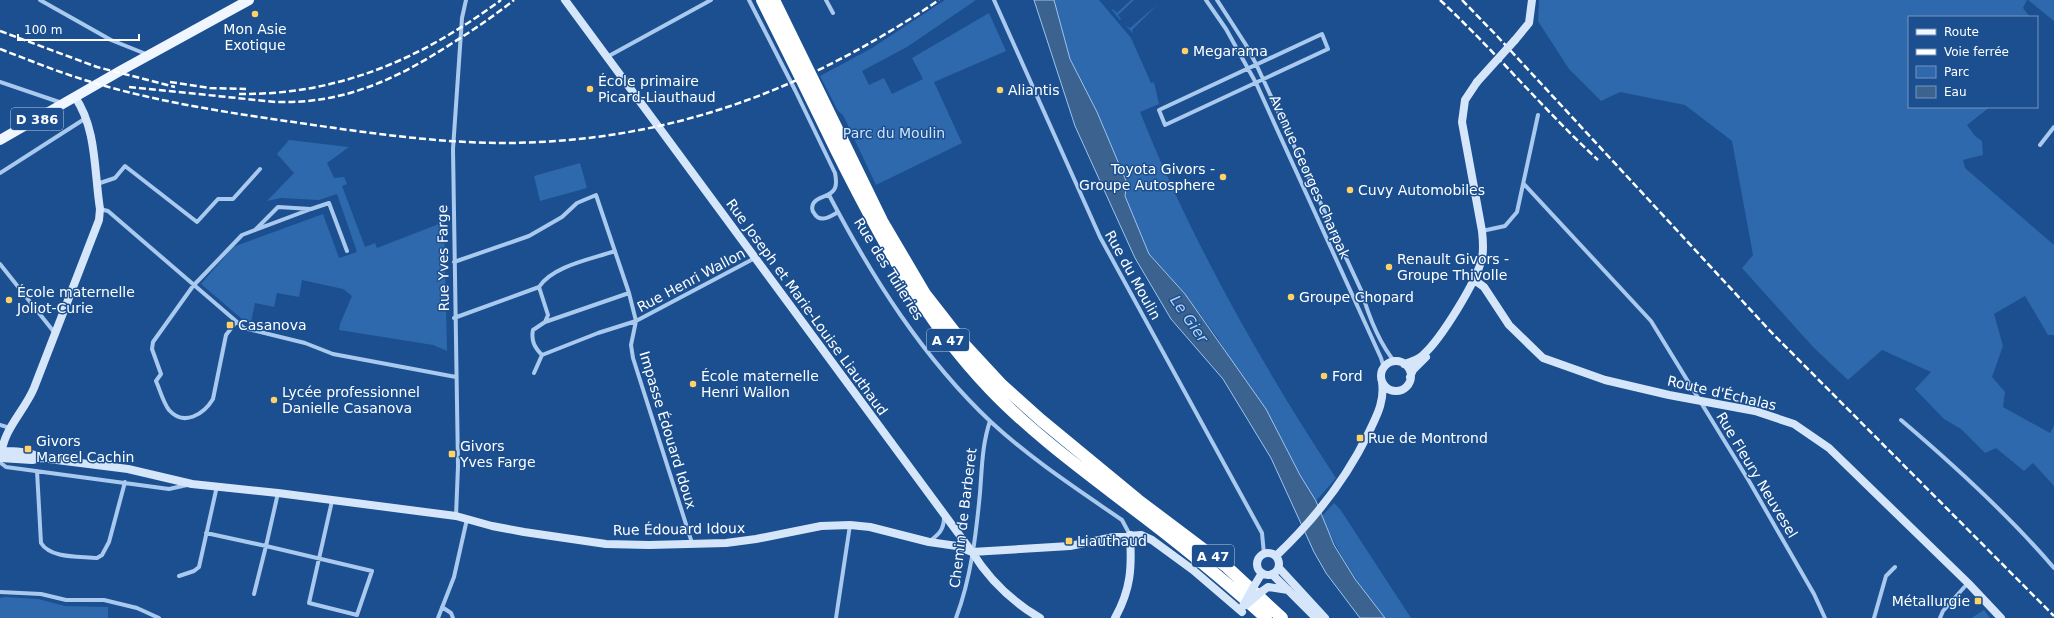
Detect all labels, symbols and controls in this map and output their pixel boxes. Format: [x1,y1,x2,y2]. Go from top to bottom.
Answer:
marker: Mon Asie Exotique [250,9,260,19]
scale bar [18,16,139,42]
legend [1908,16,2038,108]
place label: Mon Asie Exotique [223,21,287,53]
text: 100 m [24,23,62,37]
text: Route [1944,25,1979,39]
place label: Megarama [1193,43,1268,59]
text: Voie ferrée [1944,45,2009,59]
marker: Megarama [1180,46,1190,56]
text: Parc [1944,65,1969,79]
place label: École primaire Picard-Liauthaud [598,73,716,105]
place label: Aliantis [1008,82,1059,98]
marker: École primaire Picard-Liauthaud [585,84,595,94]
marker: Aliantis [995,85,1005,95]
text: Eau [1944,85,1967,99]
street label: Avenue Georges Charpak [1267,93,1354,262]
road number: D 386 [11,108,63,130]
park label: Parc du Moulin [843,125,945,141]
place label: Toyota Givors - Groupe Autosphere [1079,161,1215,193]
marker: Toyota Givors - Groupe Autosphere [1218,172,1228,182]
place label: Cuvy Automobiles [1358,182,1485,198]
marker: Cuvy Automobiles [1345,185,1355,195]
street label: Rue Joseph et Marie-Louise Liauthaud [723,196,891,418]
street label: Rue Yves Farge [434,205,452,311]
street label: Rue des Tuileries [851,215,927,323]
street label: Rue du Moulin [1102,228,1164,322]
street label: Rue Henri Wallon [634,245,748,315]
place label: Renault Givors - Groupe Thivolle [1397,251,1509,283]
marker: Renault Givors - Groupe Thivolle [1384,262,1394,272]
place label: École maternelle Joliot-Curie [16,284,135,316]
place label: Groupe Chopard [1299,289,1414,305]
water label: Le Gier [1166,292,1212,347]
marker: Groupe Chopard [1286,292,1296,302]
marker: École maternelle Joliot-Curie [4,295,14,305]
place label: Casanova [238,317,307,333]
marker: Casanova [225,320,235,330]
road number: A 47 [927,329,969,351]
street label: Impasse Édouard Idoux [636,349,700,511]
place label: École maternelle Henri Wallon [701,368,819,400]
place label: Ford [1332,368,1363,384]
marker: Ford [1319,371,1329,381]
street label: Route d'Échalas [1666,373,1778,413]
marker: École maternelle Henri Wallon [688,379,698,389]
place label: Lycée professionnel Danielle Casanova [282,384,420,416]
marker: Lycée professionnel Danielle Casanova [269,395,279,405]
street label: Rue Fleury Neuvesel [1713,409,1801,541]
place label: Rue de Montrond [1368,430,1488,446]
place label: Givors Marcel Cachin [36,433,134,465]
marker: Rue de Montrond [1355,433,1365,443]
place label: Givors Yves Farge [459,438,536,470]
marker: Givors Marcel Cachin [23,444,33,454]
street label: Chemin de Barberet [946,447,980,589]
marker: Givors Yves Farge [447,449,457,459]
street label: Rue Édouard Idoux [613,520,745,538]
place label: Liauthaud [1077,533,1147,549]
marker: Liauthaud [1064,536,1074,546]
road number: A 47 [1192,545,1234,567]
place label: Métallurgie [1892,593,1970,609]
marker: Métallurgie [1973,596,1983,606]

